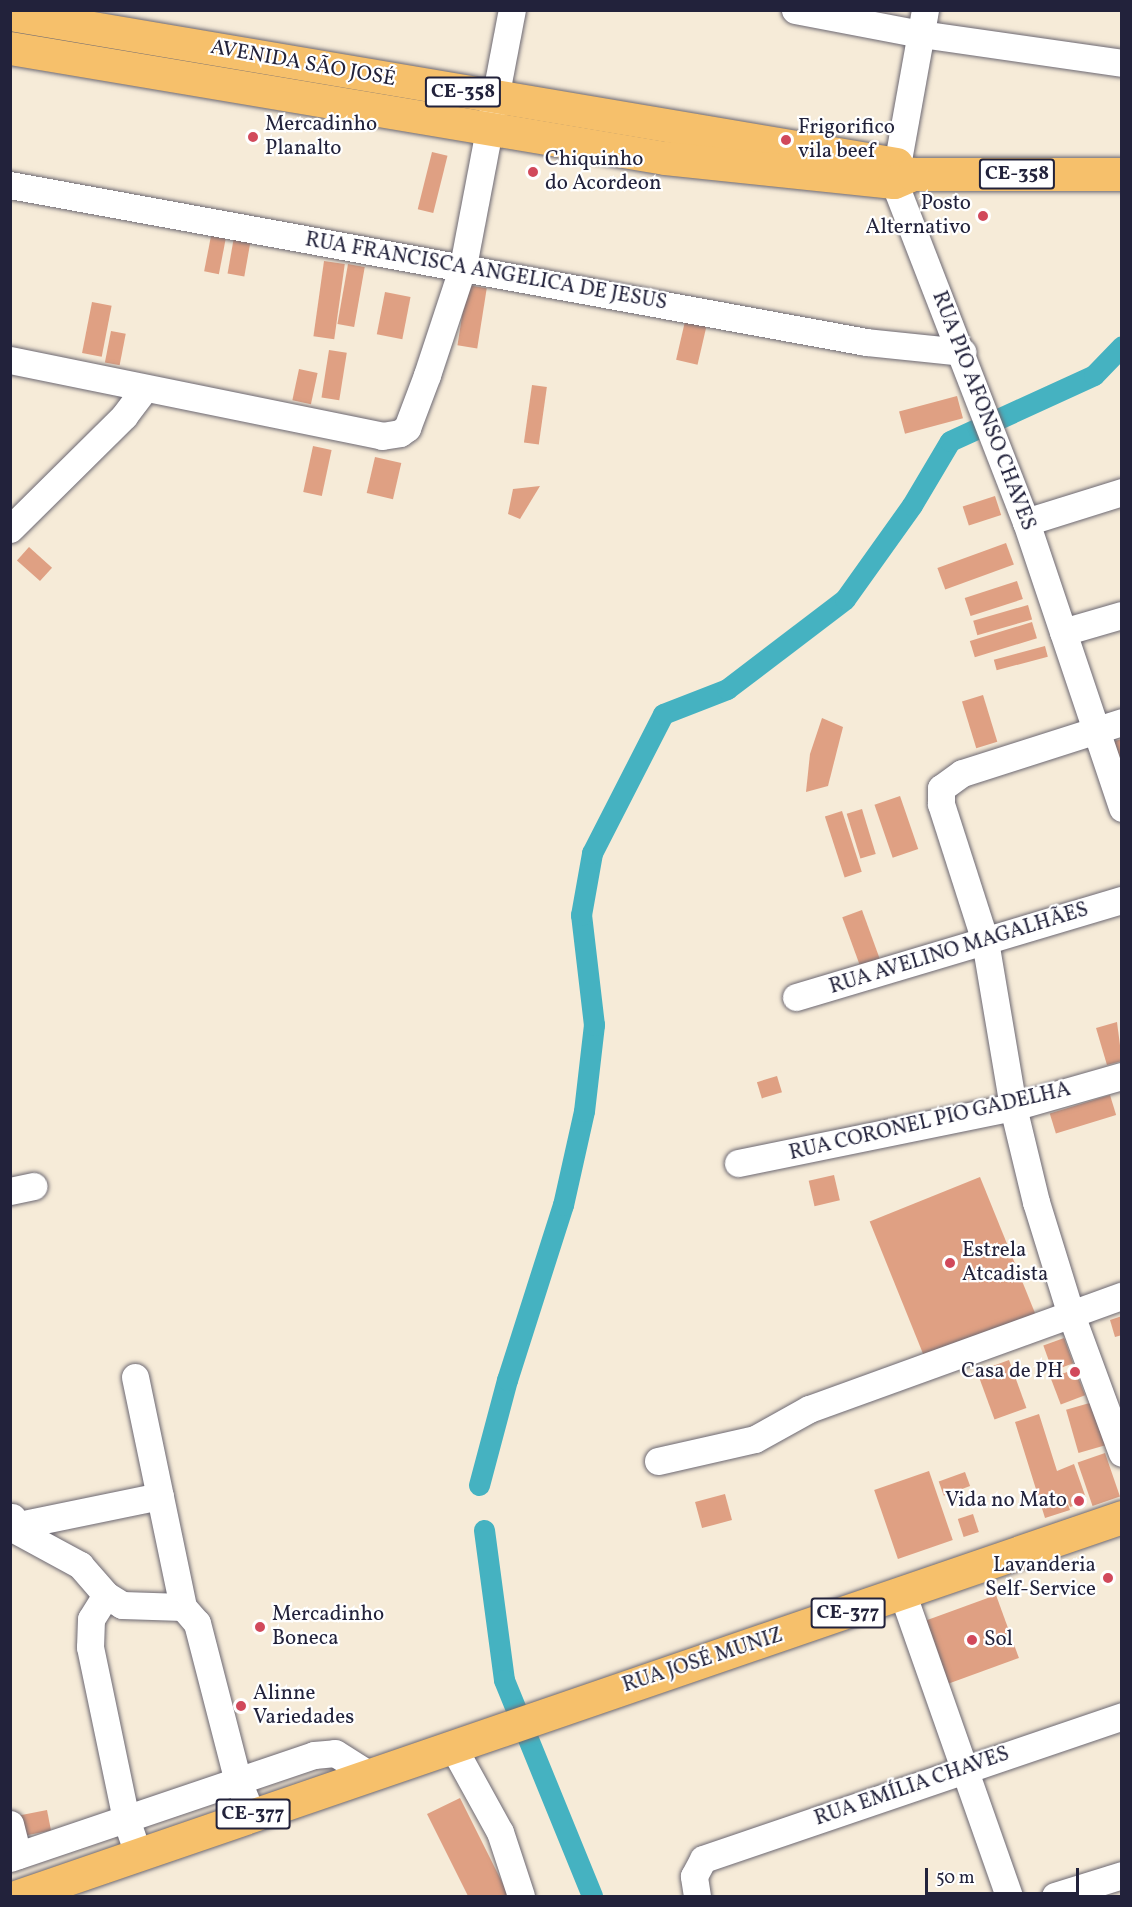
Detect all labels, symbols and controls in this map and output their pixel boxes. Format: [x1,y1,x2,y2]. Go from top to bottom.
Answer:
street label: AVENIDA SÃO JOSÉ [208,35,398,93]
road number: CE-358 [424,75,502,109]
place label: Mercadinho Planalto [265,112,377,162]
place label: Frigorifico vila beef [798,115,895,165]
marker: Mercadinho Planalto [246,130,260,144]
marker: Frigorifico vila beef [779,133,793,147]
place label: Chiquinho do Acordeon [545,147,661,197]
road number: CE-358 [978,157,1056,191]
marker: Chiquinho do Acordeon [526,165,540,179]
place label: Posto Alternativo [866,191,971,241]
marker: Posto Alternativo [976,209,990,223]
street label: RUA FRANCISCA ANGELICA DE JESUS [303,228,669,316]
street label: RUA PIO AFONSO CHAVES [926,288,1040,534]
street label: RUA AVELINO MAGALHÃES [826,898,1092,1000]
street label: RUA CORONEL PIO GADELHA [787,1077,1073,1167]
place label: Estrela Atcadista [962,1238,1048,1288]
marker: Estrela Atcadista [943,1256,957,1270]
place label: Casa de PH [961,1359,1063,1385]
marker: Casa de PH [1068,1365,1082,1379]
place label: Vida no Mato [945,1488,1067,1514]
marker: Vida no Mato [1072,1494,1086,1508]
place label: Lavanderia Self-Service [985,1553,1096,1603]
marker: Lavanderia Self-Service [1101,1571,1115,1585]
road number: CE-377 [810,1596,886,1630]
place label: Mercadinho Boneca [272,1602,384,1652]
marker: Mercadinho Boneca [253,1620,267,1634]
street label: RUA JOSÉ MUNIZ [620,1623,786,1699]
place label: Sol [984,1627,1013,1653]
marker: Sol [965,1633,979,1647]
place label: Alinne Variedades [253,1681,354,1731]
marker: Alinne Variedades [234,1699,248,1713]
street label: RUA EMÍLIA CHAVES [811,1742,1013,1832]
road number: CE-377 [216,1797,290,1831]
scale bar [928,1856,1082,1894]
text: 50 m [936,1866,975,1891]

